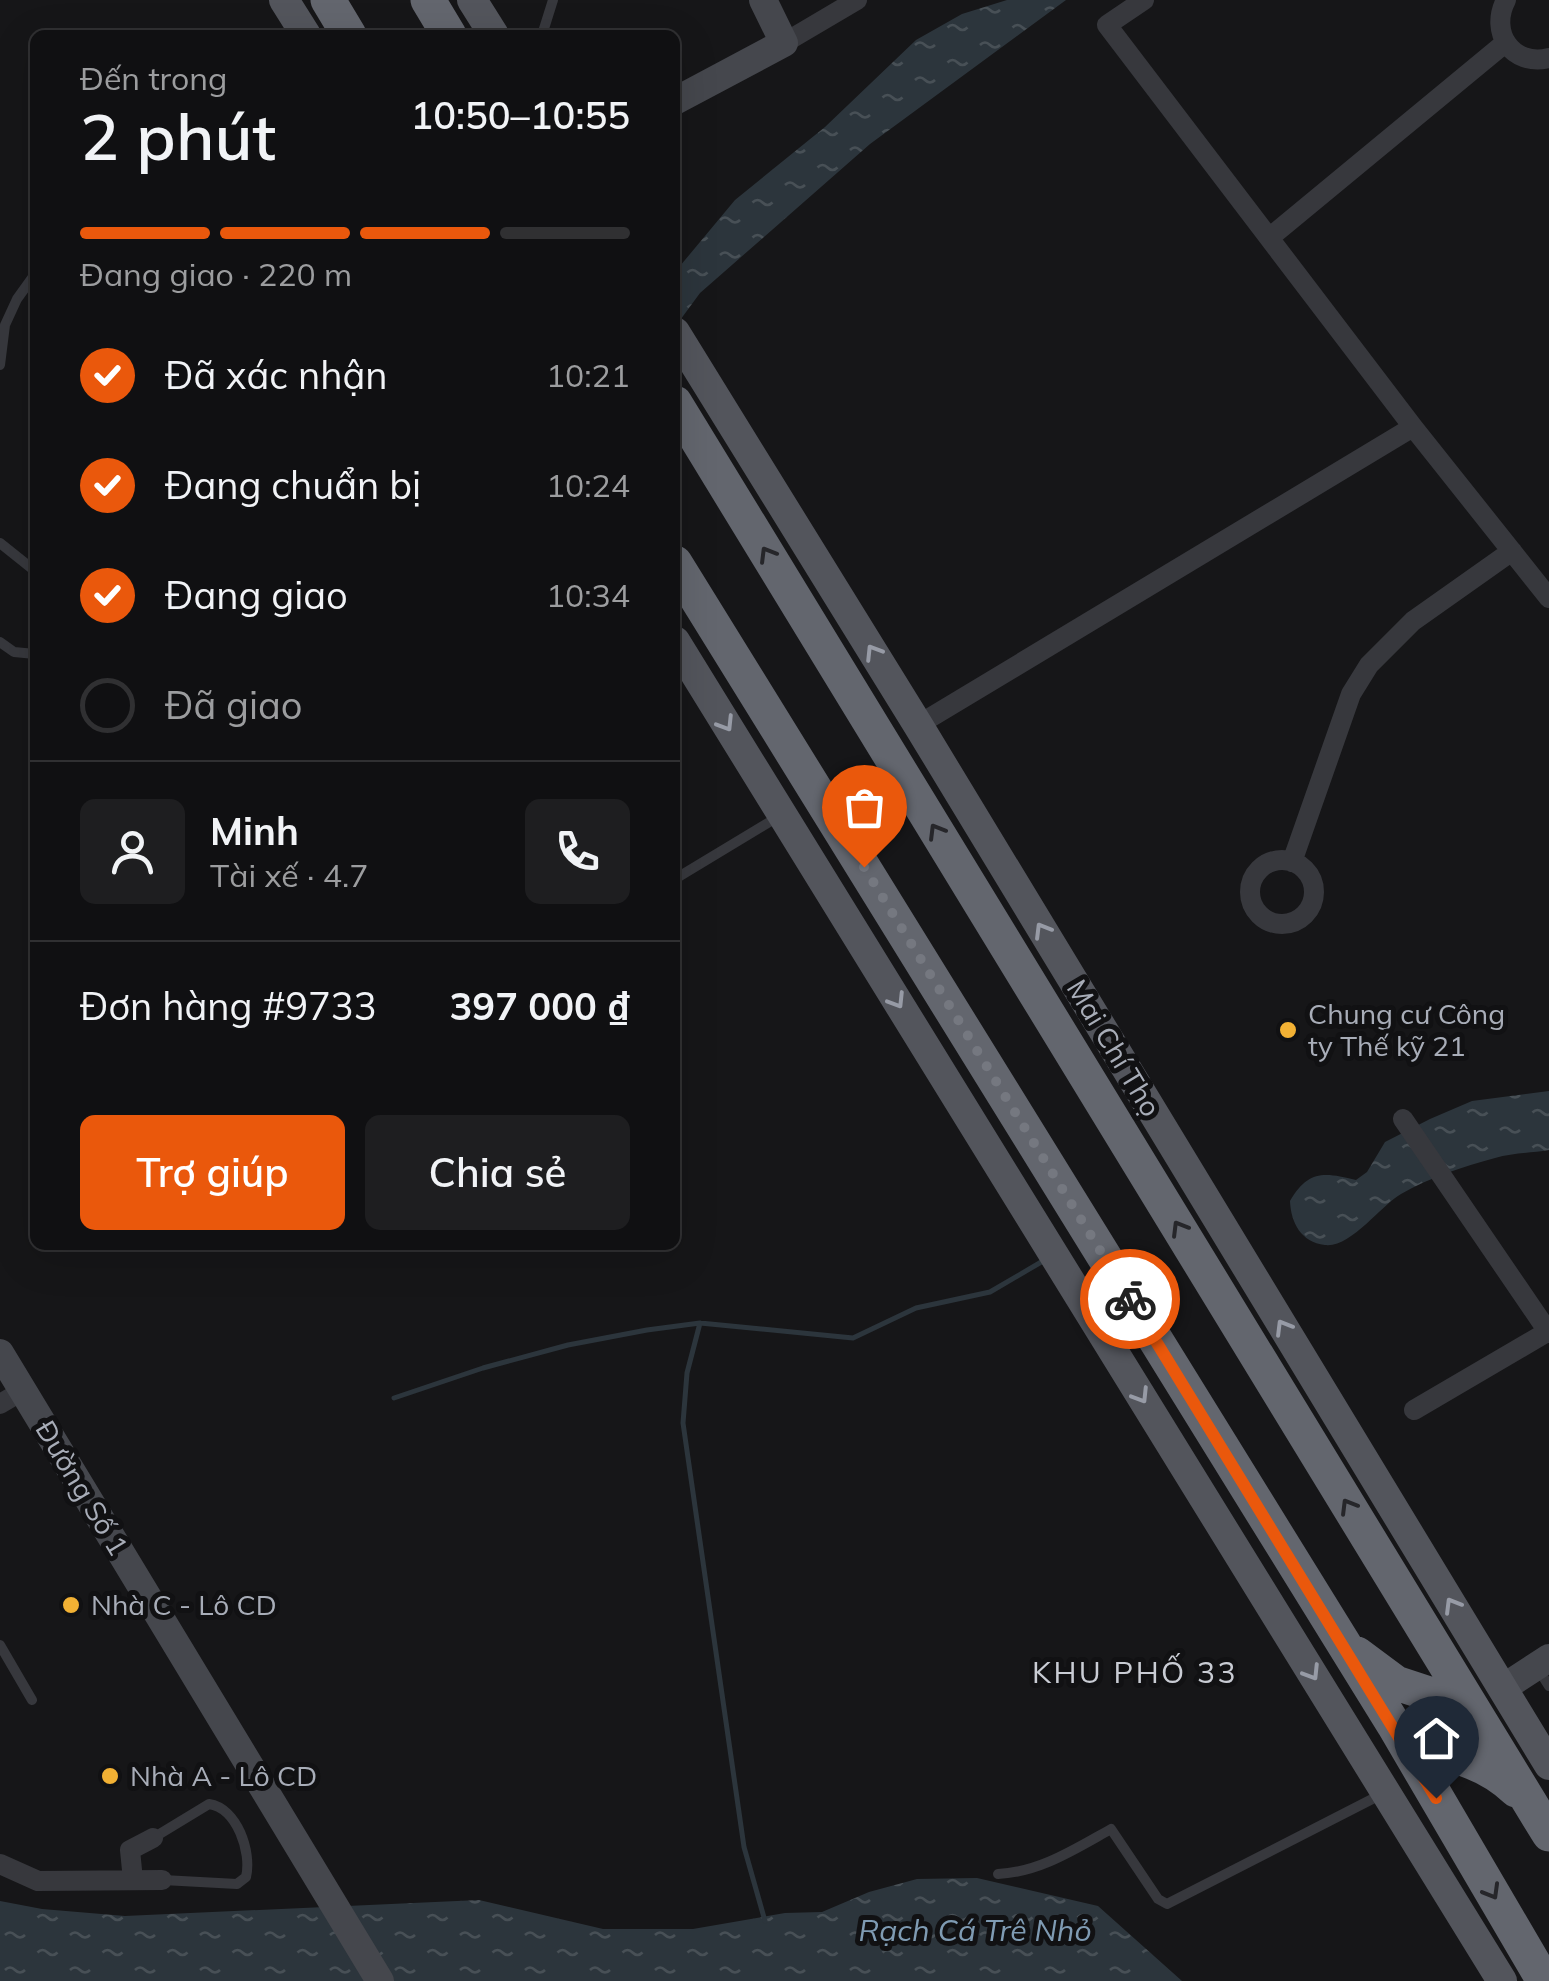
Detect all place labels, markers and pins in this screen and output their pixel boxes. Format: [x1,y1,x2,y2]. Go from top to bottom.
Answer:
pin [822,765,907,868]
place label: Chung cư Công ty Thế kỹ 21 [1308,996,1505,1063]
marker: Chung cư Công ty Thế kỹ 21 [1277,1019,1299,1041]
place label: Nhà C - Lô CD [91,1587,277,1622]
marker: Nhà C - Lô CD [60,1594,82,1616]
pin [1394,1696,1479,1799]
place label: Nhà A - Lô CD [130,1758,317,1793]
marker: Nhà A - Lô CD [99,1765,121,1787]

